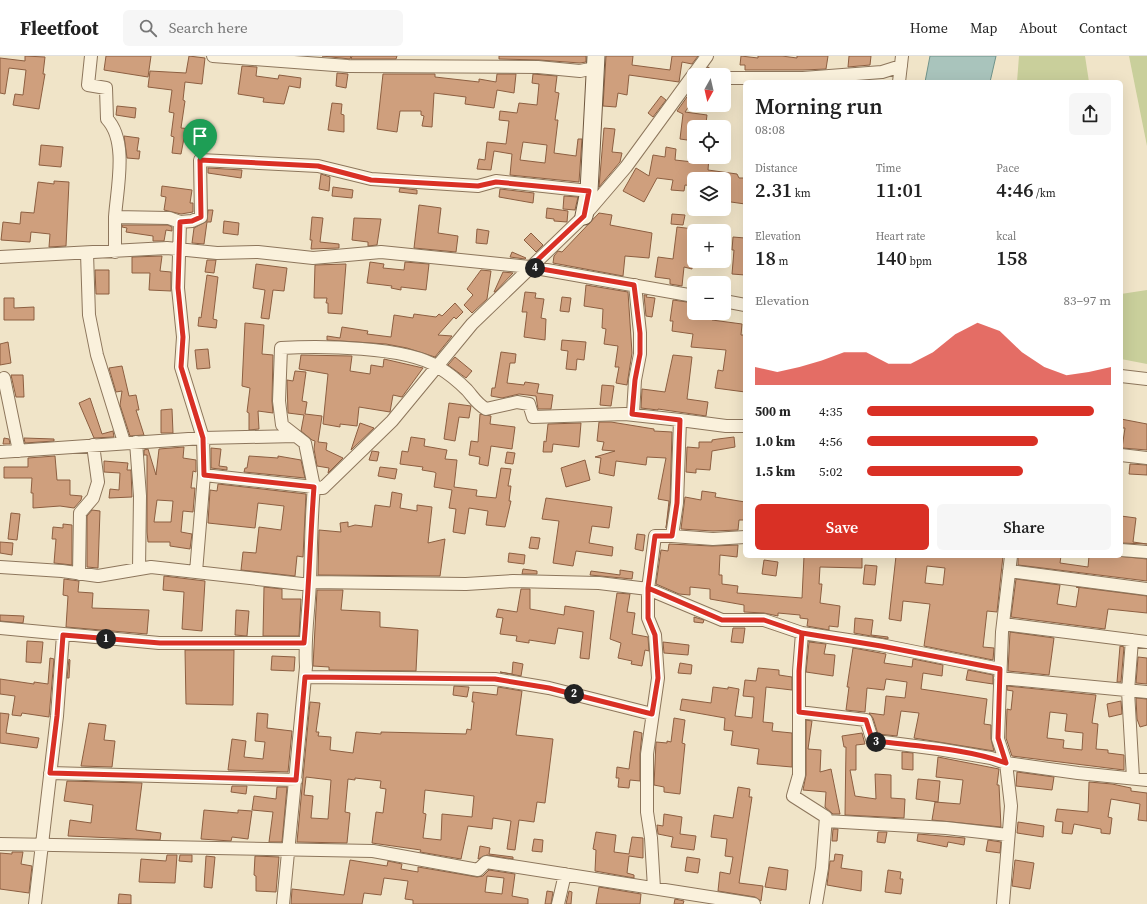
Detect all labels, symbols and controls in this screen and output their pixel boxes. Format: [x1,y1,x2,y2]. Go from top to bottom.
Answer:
search box [123,10,403,46]
text: Fleetfoot [20,15,99,41]
icon: search [137,17,159,39]
text: Search here [169,17,248,38]
text: Home [910,18,948,38]
text: Map [970,18,997,38]
text: About [1019,18,1057,38]
text: Contact [1079,18,1127,38]
north arrow [687,68,731,112]
map controls [687,68,731,320]
text: Morning run [755,91,883,121]
button: share [1069,93,1111,135]
pin [183,119,217,160]
button: locate [687,120,731,164]
text: 08:08 [755,121,785,138]
icon: arrive [189,125,211,147]
text: Distance [755,161,798,176]
text: Time [876,161,901,176]
text: Pace [996,161,1019,176]
button: layers [687,172,731,216]
text: 2.31 [755,176,792,204]
text: 11:01 [876,176,923,204]
text: 4:46 [996,176,1034,204]
text: km [792,186,811,201]
text: /km [1034,186,1056,201]
button: + [687,224,731,268]
text: Elevation [755,229,801,244]
text: Heart rate [876,229,925,244]
text: kcal [996,229,1016,244]
text: 18 [755,244,776,272]
text: 140 [876,244,907,272]
text: 158 [996,244,1028,272]
text: m [776,254,788,269]
text: bpm [907,254,932,269]
pin: 4 [525,258,545,278]
text: 4 [532,260,538,275]
button: − [687,276,731,320]
text: Elevation [755,292,809,309]
text: 83–97 m [1064,292,1111,309]
text: 500 m [755,403,791,420]
text: 4:35 [819,403,842,420]
text: 1.0 km [755,433,795,450]
text: 4:56 [819,433,842,450]
text: 1.5 km [755,463,795,480]
text: 5:02 [819,463,842,480]
button: Save [755,504,929,550]
button: Share [937,504,1111,550]
pin: 1 [96,629,116,649]
text: 1 [103,631,109,646]
pin: 2 [564,684,584,704]
text: 2 [571,686,577,701]
pin: 3 [866,732,886,752]
text: 3 [873,734,879,749]

